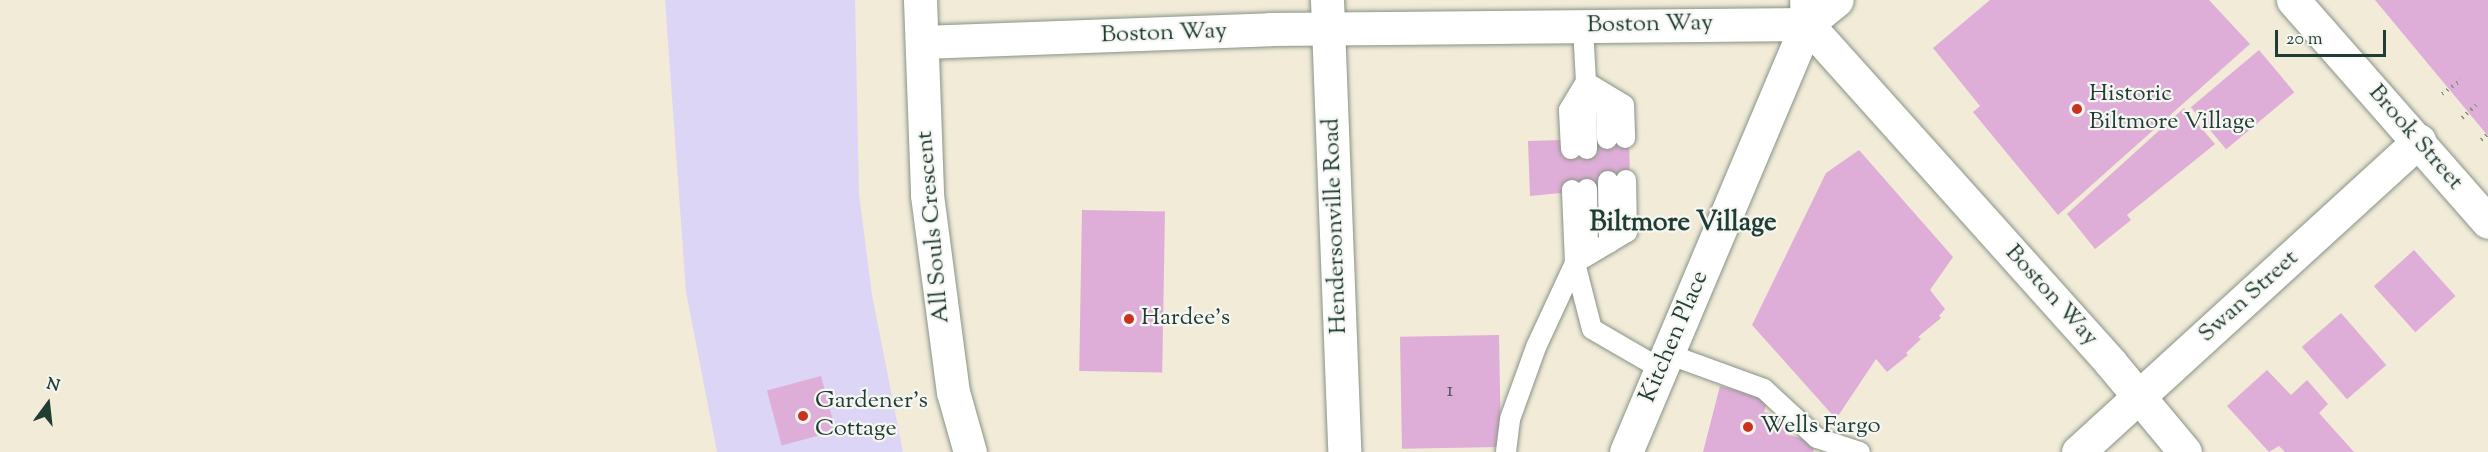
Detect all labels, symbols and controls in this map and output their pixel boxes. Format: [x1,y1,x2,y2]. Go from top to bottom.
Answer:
street label: Boston Way [1587,10,1713,40]
street label: Boston Way [1100,17,1228,51]
scale bar [2278,18,2389,56]
text: 20 m [2286,27,2323,53]
street label: Brook Street [2361,79,2469,197]
place label: Historic Biltmore Village [2089,81,2255,137]
marker: Historic Biltmore Village [2070,102,2084,116]
street label: Hendersonville Road [1318,117,1354,335]
street label: All Souls Crescent [911,129,957,325]
district label: Biltmore Village [1589,208,1777,240]
street label: Boston Way [1998,239,2104,353]
street label: Swan Street [2193,245,2305,349]
street label: Kitchen Place [1634,267,1716,407]
place label: Hardee's [1141,305,1230,333]
marker: Hardee's [1122,312,1136,326]
text: N [44,373,62,399]
north arrow [18,374,78,434]
house number: 1 [1446,378,1454,404]
place label: Gardener's Cottage [815,388,928,444]
marker: Gardener's Cottage [796,409,810,423]
place label: Wells Fargo [1760,413,1881,441]
marker: Wells Fargo [1741,420,1755,434]

